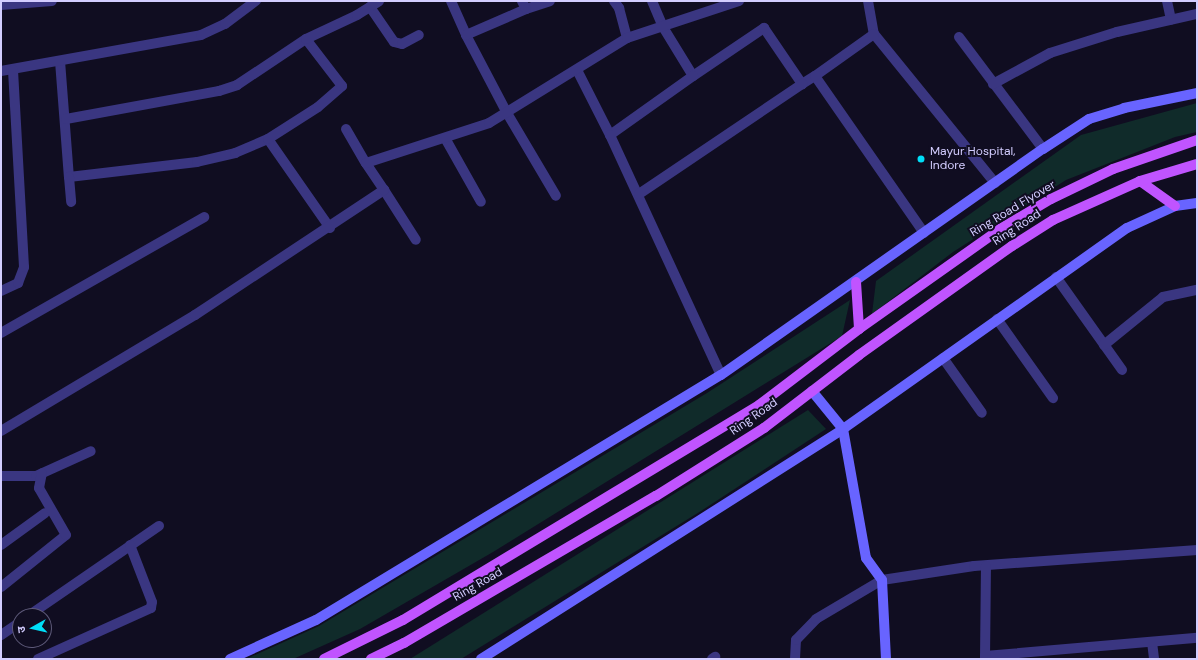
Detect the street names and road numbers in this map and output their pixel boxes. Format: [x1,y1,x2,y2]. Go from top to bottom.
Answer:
street label: Ring Road Flyover [968,178,1058,240]
street label: Ring Road [990,207,1044,249]
street label: Ring Road [727,395,781,439]
street label: Ring Road [451,565,505,605]

